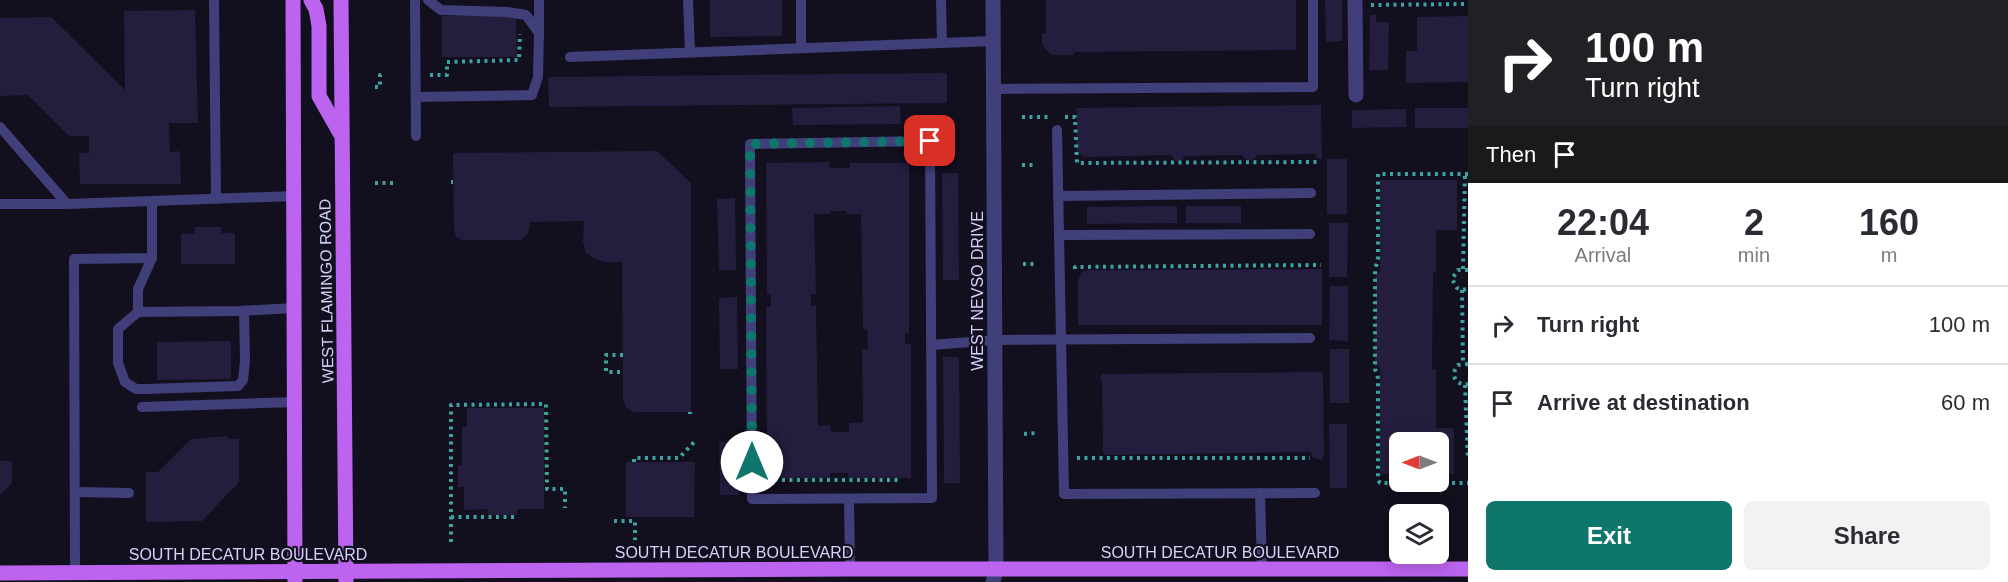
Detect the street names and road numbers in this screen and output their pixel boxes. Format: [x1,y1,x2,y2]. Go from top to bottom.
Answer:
street label: WEST FLAMINGO ROAD [316,199,337,383]
street label: WEST NEVSO DRIVE [969,211,986,371]
street label: SOUTH DECATUR BOULEVARD [615,544,853,561]
street label: SOUTH DECATUR BOULEVARD [1101,544,1339,561]
street label: SOUTH DECATUR BOULEVARD [129,546,367,563]

